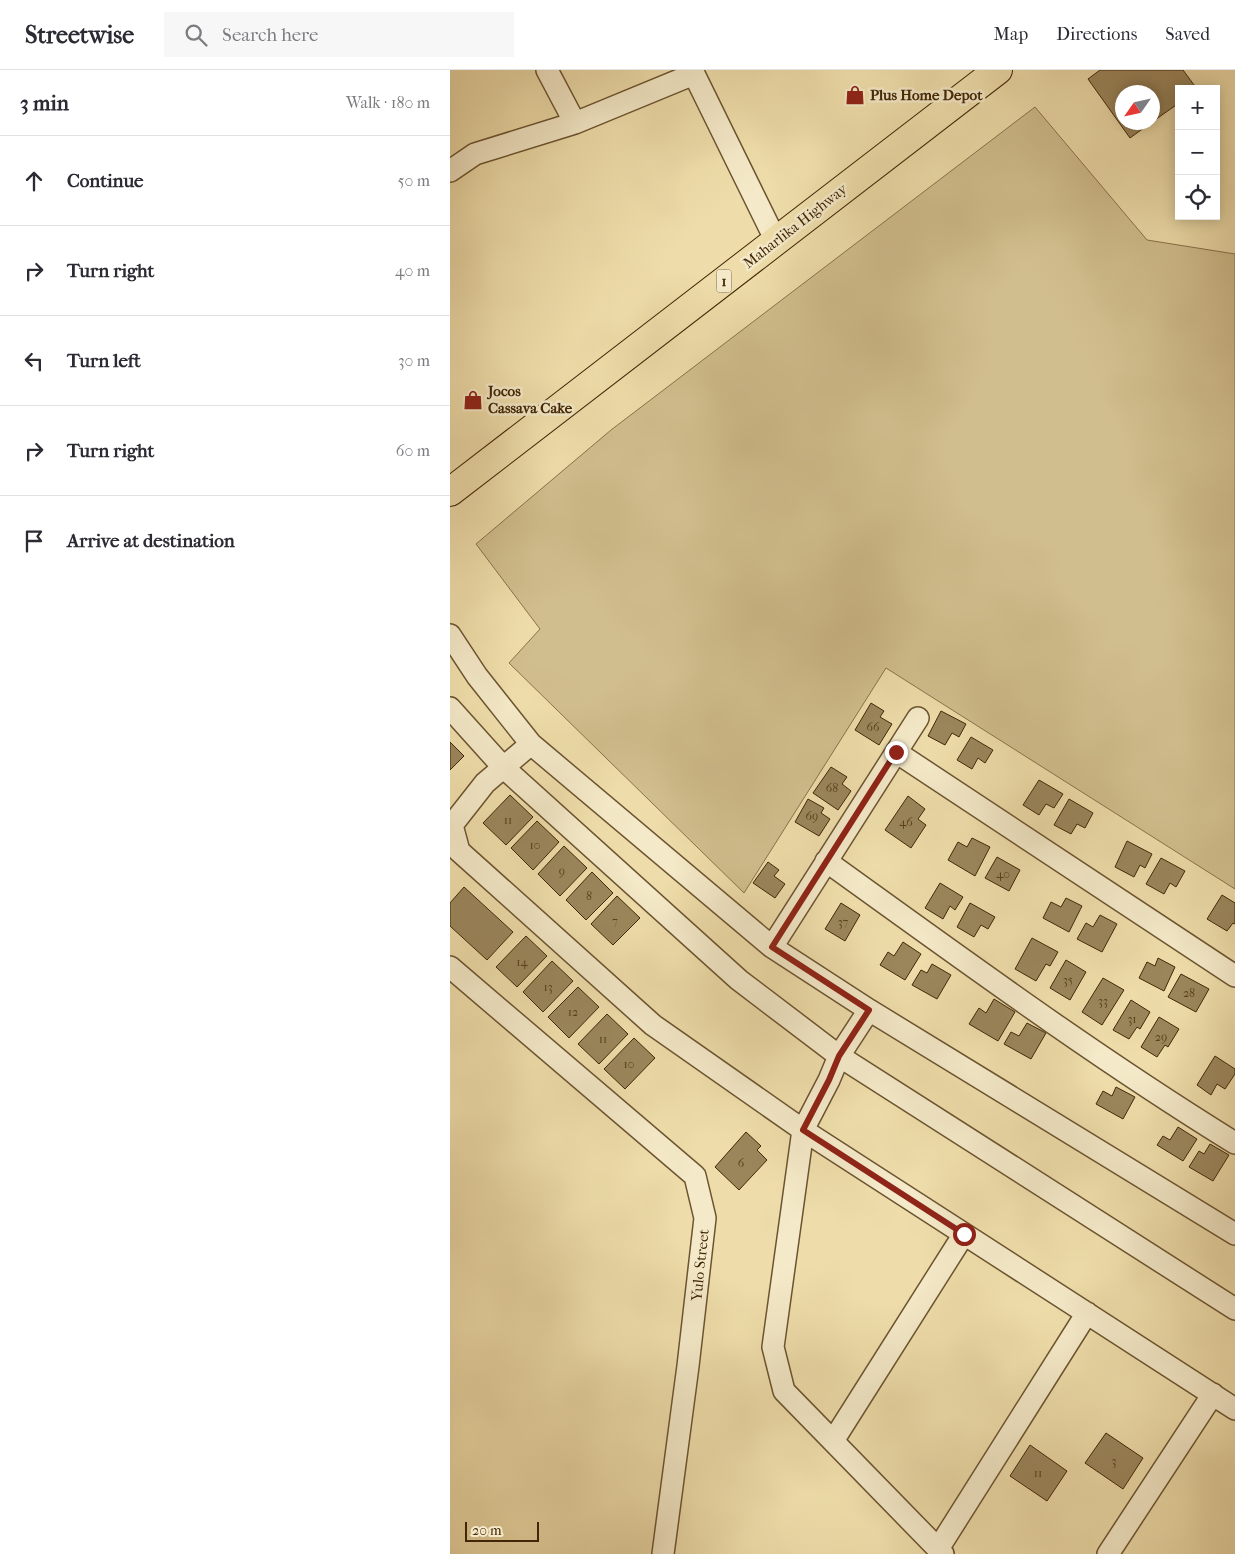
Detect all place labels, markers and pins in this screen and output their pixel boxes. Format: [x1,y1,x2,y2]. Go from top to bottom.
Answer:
shop icon: Plus Home Depot [844,84,866,106]
place label: Plus Home Depot [870,86,983,104]
place label: Jocos Cassava Cake [486,382,573,417]
shop icon: Jocos Cassava Cake [462,389,484,411]

